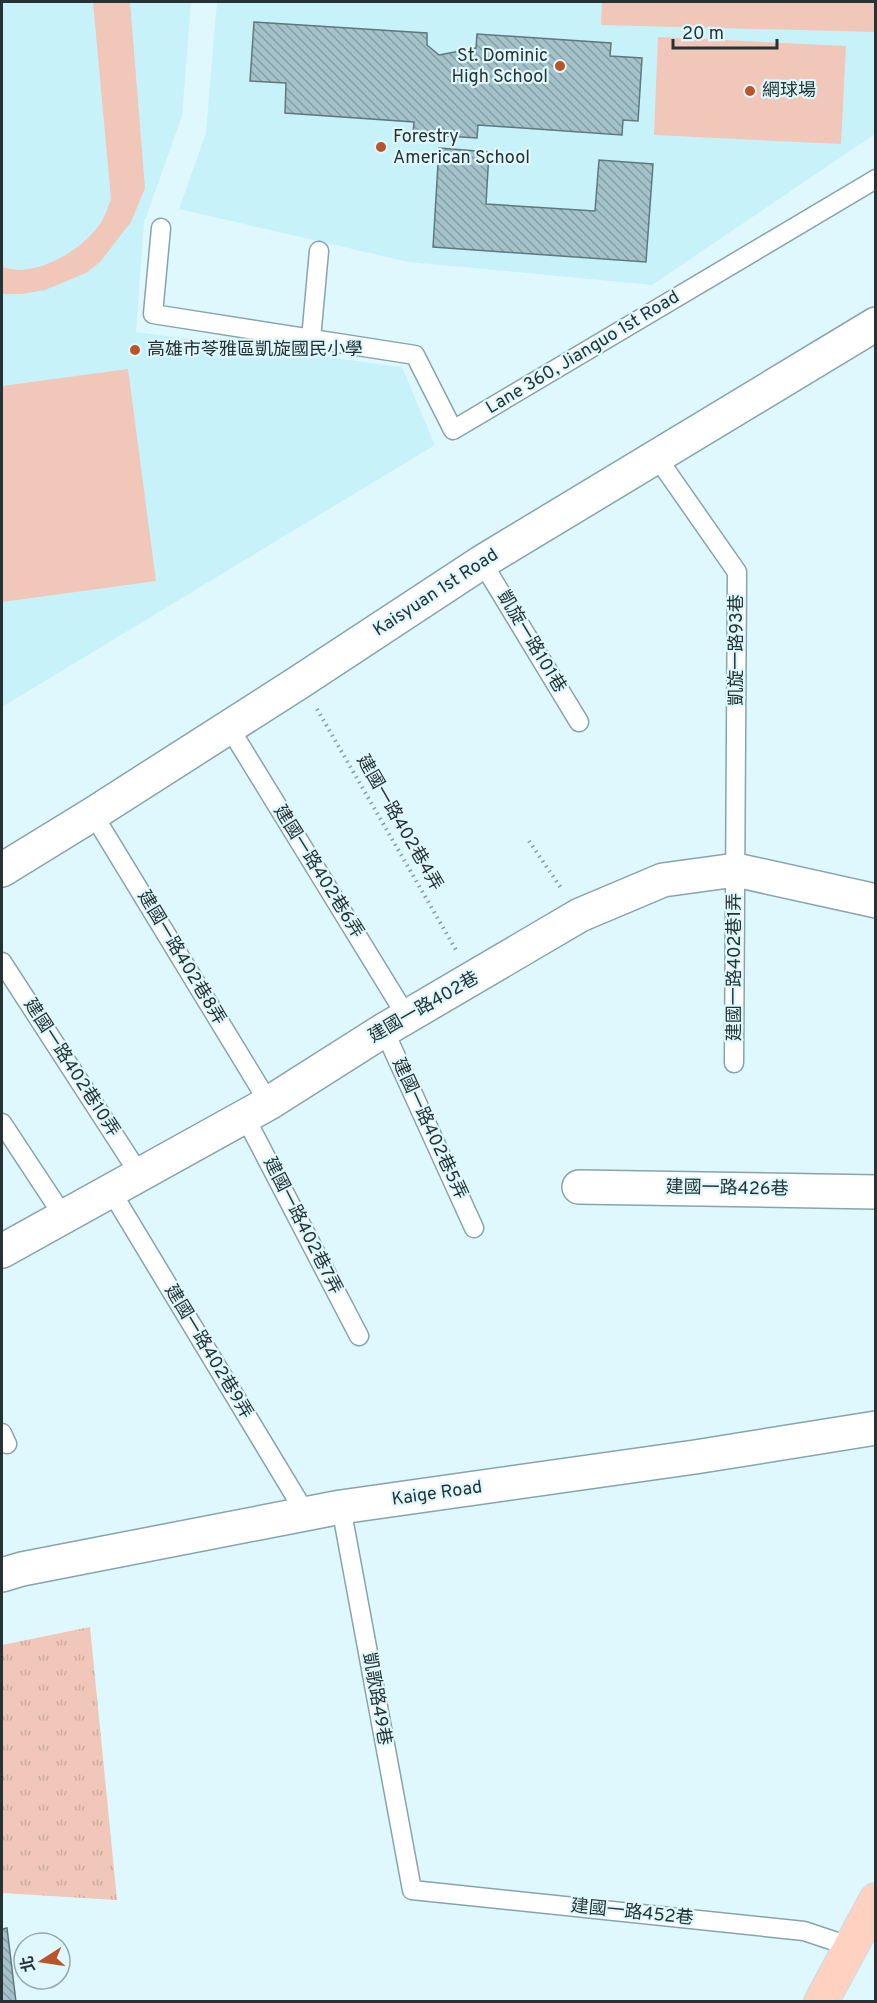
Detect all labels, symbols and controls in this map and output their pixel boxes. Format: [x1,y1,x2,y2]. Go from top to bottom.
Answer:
scale bar [673,12,776,50]
text: 20 m [682,23,724,46]
place label: St. Dominic High School [451,45,548,89]
marker: St. Dominic High School [553,59,567,73]
place label: 網球場 [762,80,816,103]
marker: 網球場 [743,84,757,98]
place label: Forestry American School [393,126,530,170]
marker: Forestry American School [374,140,388,154]
street label: Lane 360, Jianguo 1st Road [482,286,684,420]
place label: 高雄市苓雅區凱旋國民小學 [147,339,363,362]
marker: 高雄市苓雅區凱旋國民小學 [128,343,142,357]
street label: Kaisyuan 1st Road [369,544,503,642]
street label: 凱旋一路101巷 [492,587,570,697]
street label: 凱旋一路93巷 [726,594,749,706]
street label: 建國一路402巷4弄 [351,751,447,895]
street label: 建國一路402巷6弄 [268,801,368,943]
street label: 建國一路402巷8弄 [132,887,230,1029]
street label: 建國一路402巷1弄 [724,893,747,1041]
street label: 建國一路402巷 [365,967,483,1049]
street label: 建國一路402巷10弄 [18,995,124,1141]
street label: 建國一路402巷5弄 [386,1055,472,1203]
street label: 建國一路402巷7弄 [257,1153,347,1299]
street label: 建國一路426巷 [665,1176,789,1202]
street label: 建國一路402巷9弄 [159,1281,257,1423]
street label: Kaige Road [390,1476,484,1512]
street label: 凱歌路49巷 [357,1651,395,1747]
street label: 建國一路452巷 [569,1895,695,1931]
north arrow [12,1931,72,1991]
text: 北 [18,1954,41,1974]

